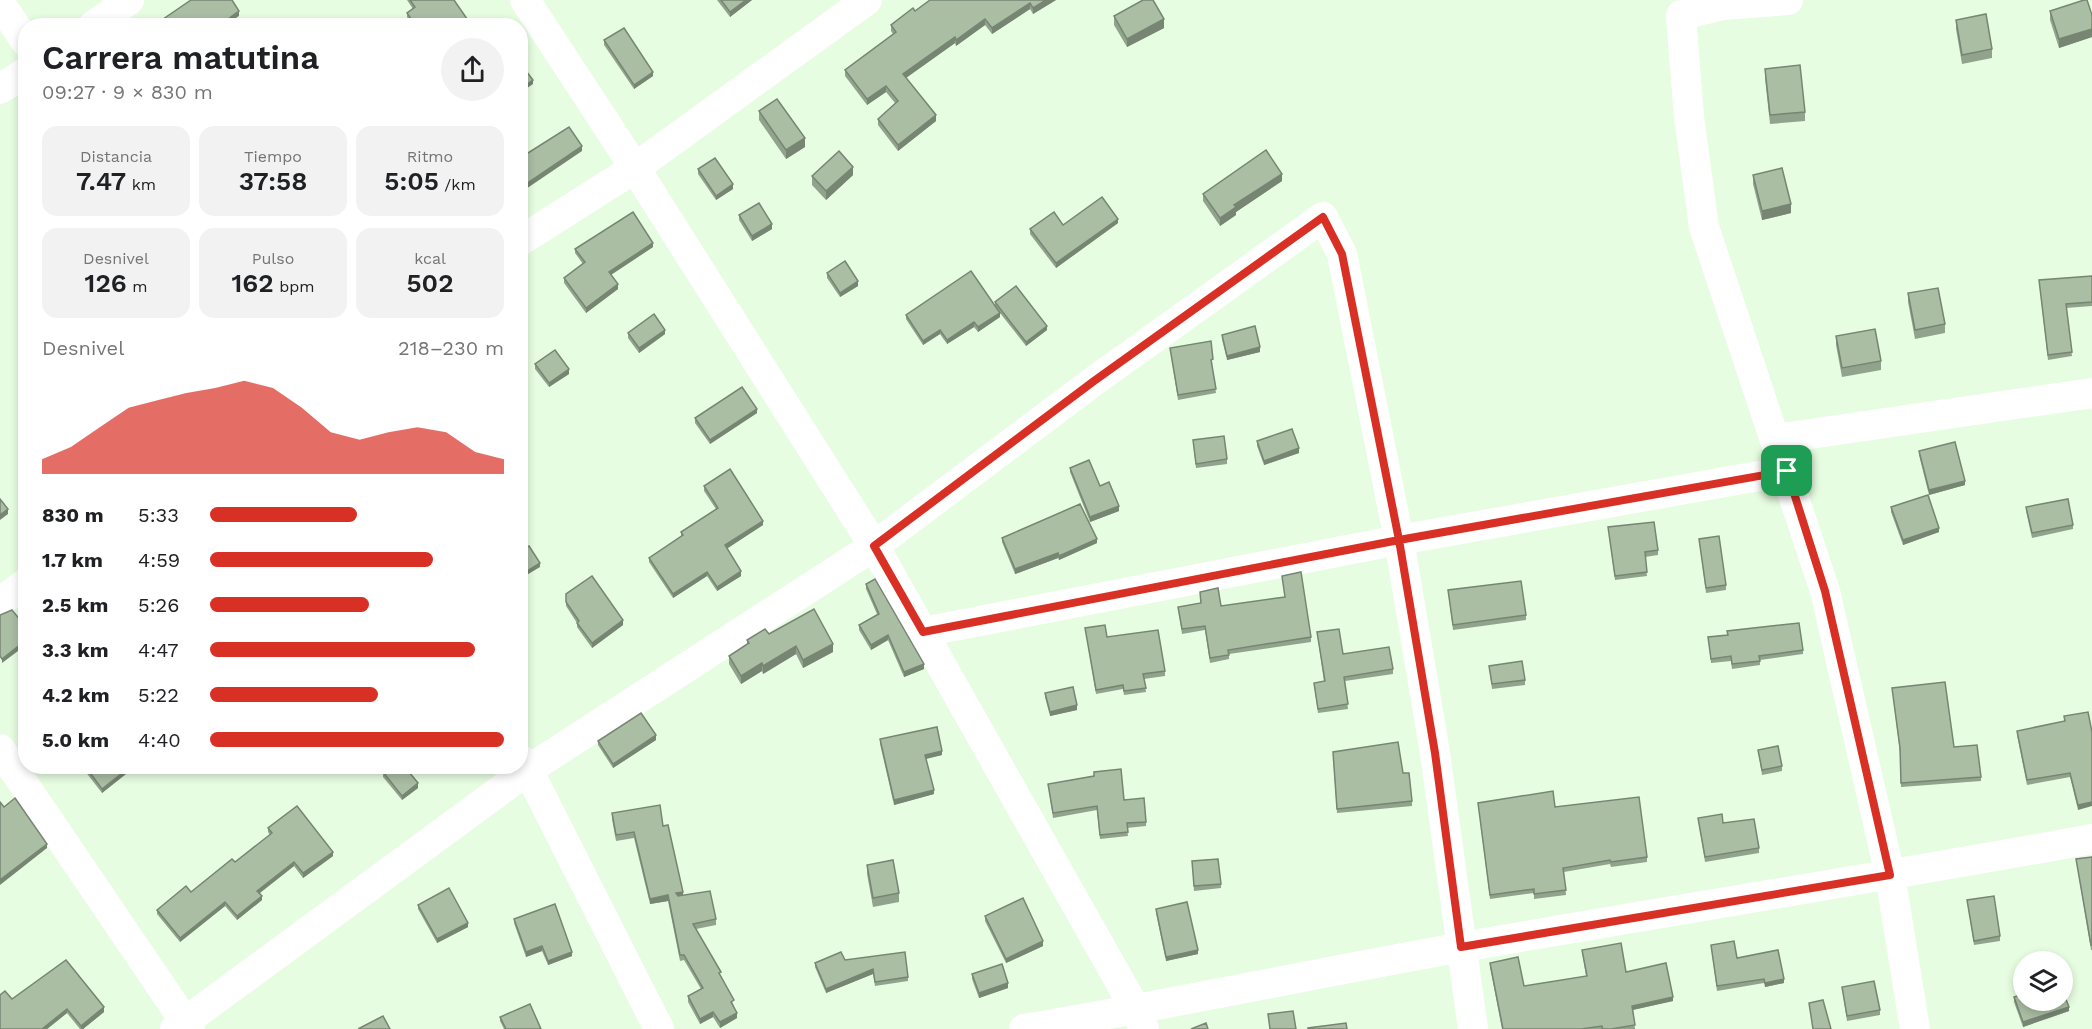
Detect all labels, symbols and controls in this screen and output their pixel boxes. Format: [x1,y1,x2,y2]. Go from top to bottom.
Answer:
text: Carrera matutina [42,38,319,77]
button: share [441,38,504,101]
text: 09:27 · 9 × 830 m [42,80,213,104]
text: Distancia [80,147,152,166]
text: Tiempo [244,147,302,166]
text: Ritmo [407,147,453,166]
text: 7.47 [76,166,126,196]
text: 37:58 [239,166,307,196]
text: 5:05 [384,166,439,196]
text: km [126,175,156,194]
text: /km [439,175,476,194]
text: Desnivel [83,249,149,268]
text: Pulso [252,249,294,268]
text: kcal [414,249,446,268]
text: 126 [85,268,127,298]
text: 162 [232,268,274,298]
text: 502 [406,268,454,298]
text: m [127,277,147,296]
text: bpm [274,277,314,296]
text: Desnivel [42,336,124,360]
text: 218–230 m [398,336,504,360]
pin [1761,445,1812,496]
icon: arrive [1770,454,1803,487]
text: 830 m [42,503,104,527]
text: 5:33 [138,503,179,527]
text: 1.7 km [42,548,103,572]
text: 4:59 [138,548,180,572]
text: 2.5 km [42,593,108,617]
text: 5:26 [138,593,179,617]
text: 3.3 km [42,638,109,662]
text: 4:47 [138,638,179,662]
text: 4.2 km [42,683,110,707]
text: 5:22 [138,683,179,707]
text: 5.0 km [42,728,109,752]
text: 4:40 [138,728,181,752]
map controls [2013,951,2073,1011]
button: layers [2013,951,2073,1011]

